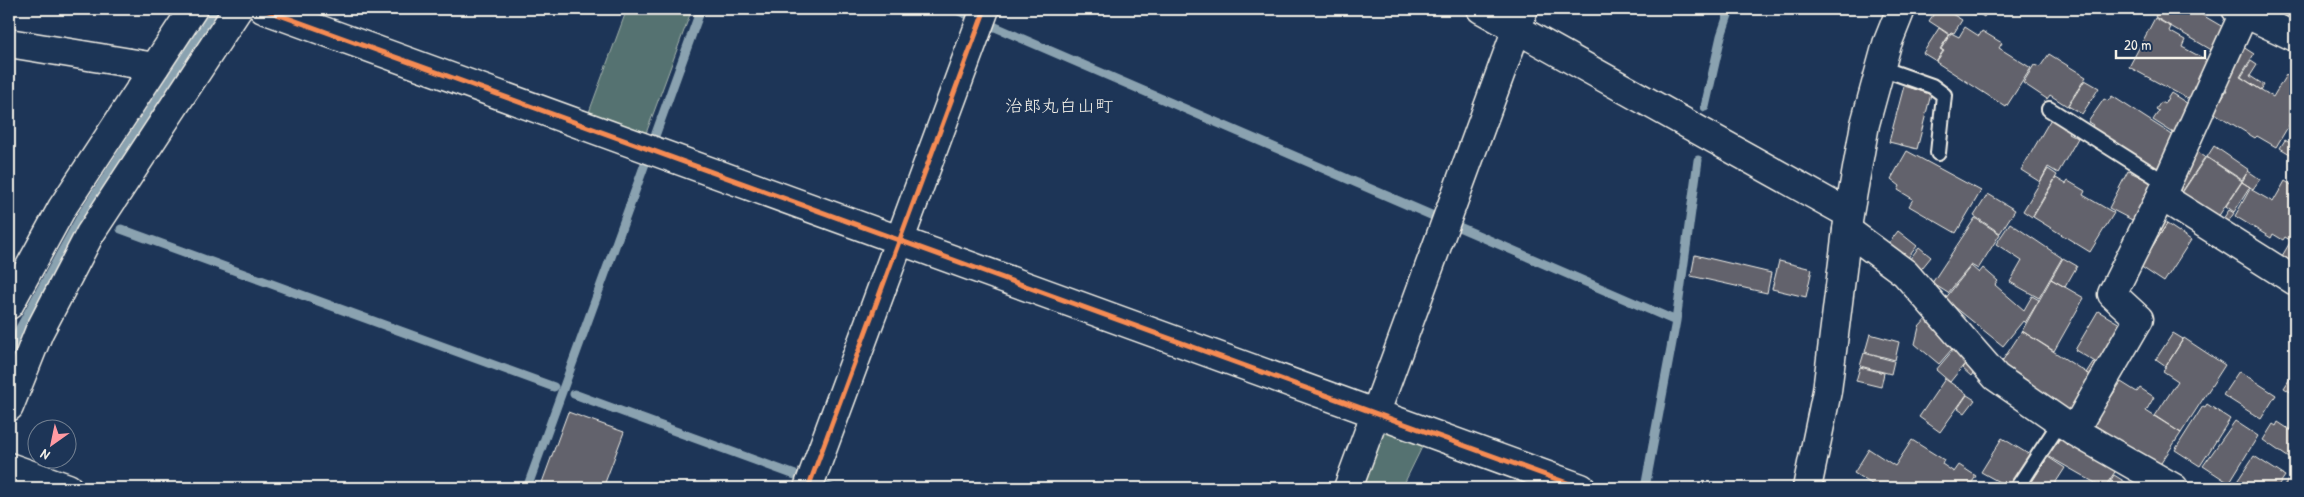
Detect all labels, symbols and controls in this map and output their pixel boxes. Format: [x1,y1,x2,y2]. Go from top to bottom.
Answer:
scale bar [2116,28,2205,60]
text: 20 m [2124,34,2151,55]
district label: 治郎丸白山町 [1005,93,1113,118]
north arrow [28,420,78,470]
text: N [36,445,53,465]

